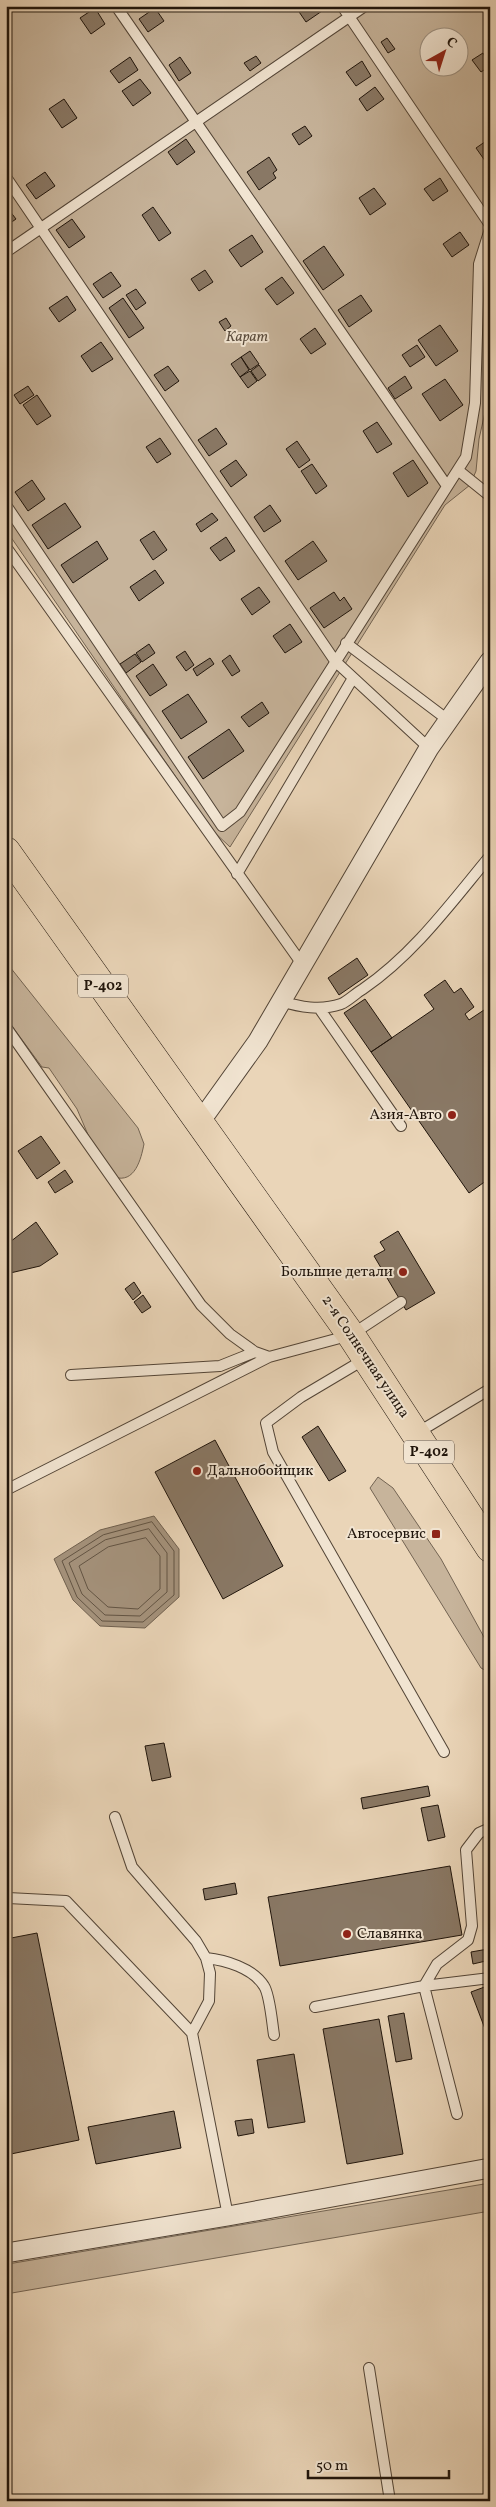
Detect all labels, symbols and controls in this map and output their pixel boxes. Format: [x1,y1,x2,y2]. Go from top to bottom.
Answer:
north arrow [418,28,468,78]
text: С [442,33,461,53]
park label: Карат [226,327,269,348]
road number: Р-402 [78,974,128,998]
place label: Азия-Авто [369,1105,442,1126]
marker: Азия-Авто [446,1109,458,1121]
place label: Большие детали [281,1262,393,1283]
marker: Большие детали [397,1266,409,1278]
street label: 2-я Солнечная улица [316,1291,414,1423]
road number: Р-402 [404,1440,454,1464]
place label: Дальнобойщик [207,1461,313,1482]
marker: Дальнобойщик [191,1465,203,1477]
place label: Автосервис [347,1524,426,1545]
marker: Автосервис [430,1528,442,1540]
place label: Славянка [357,1924,422,1945]
marker: Славянка [341,1928,353,1940]
scale bar [308,2447,450,2479]
text: 50 m [316,2456,348,2477]

